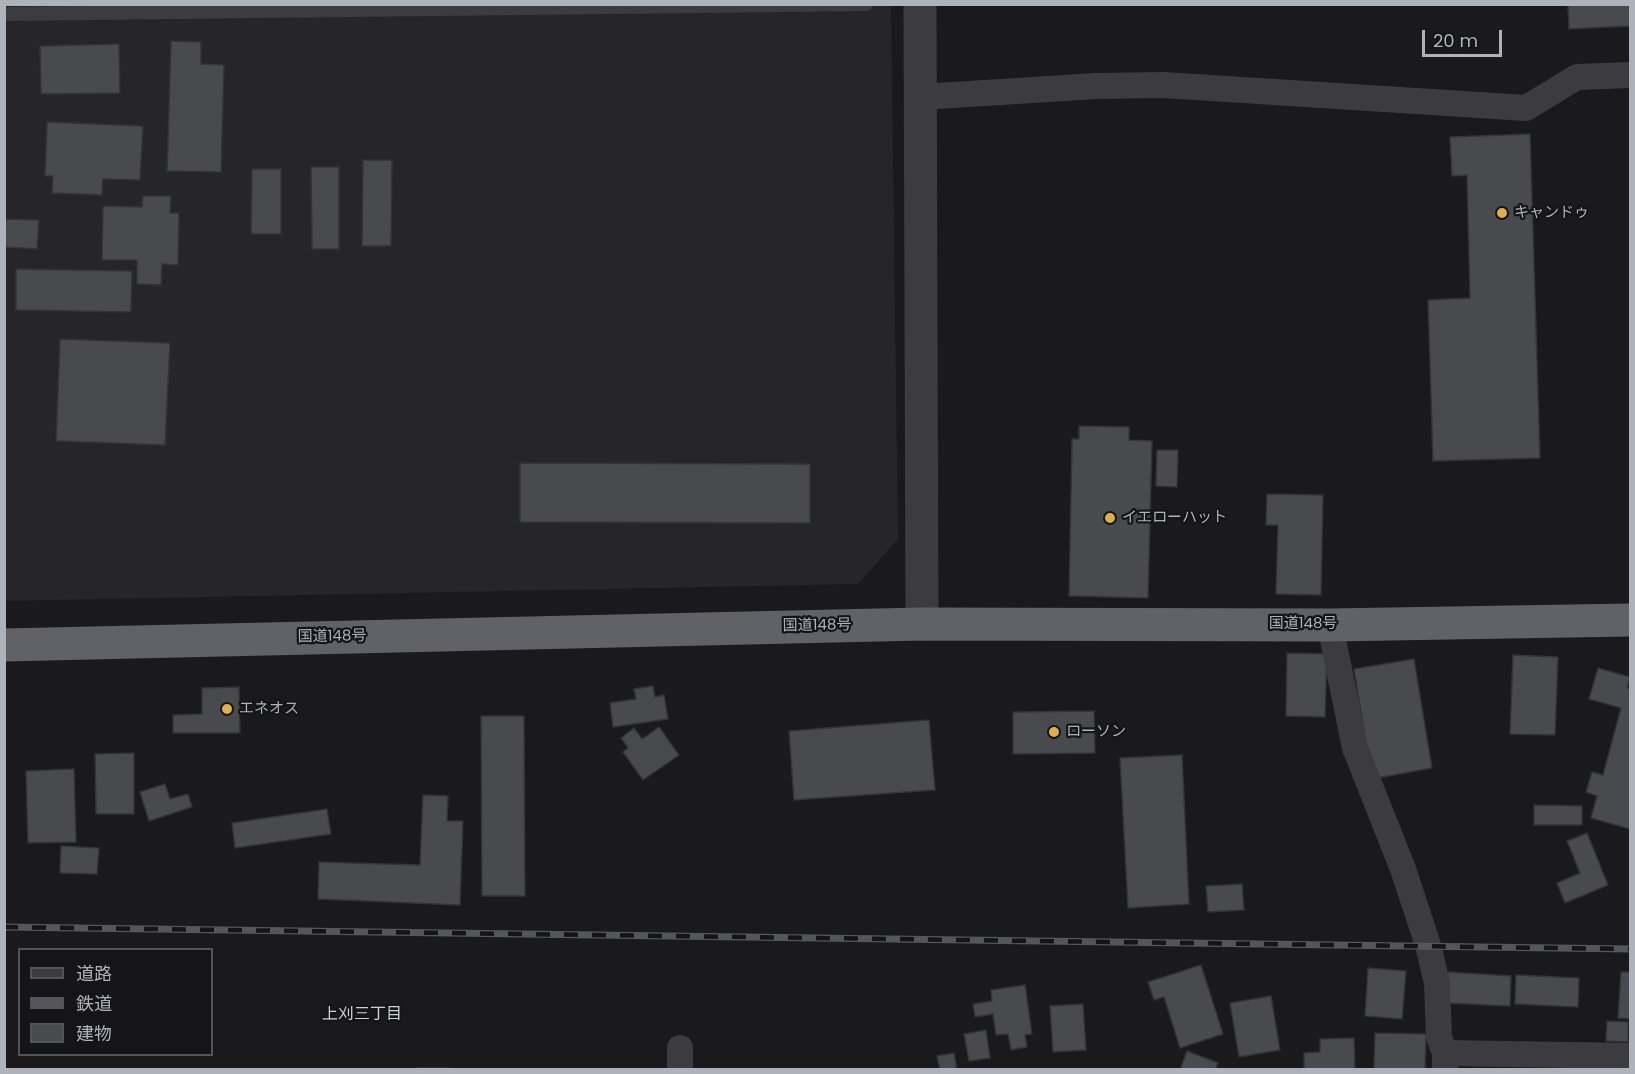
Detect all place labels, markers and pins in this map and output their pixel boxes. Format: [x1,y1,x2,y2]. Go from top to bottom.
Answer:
place label: キャンドゥ [1514,204,1589,222]
marker: キャンドゥ [1495,206,1509,220]
place label: イエローハット [1122,509,1227,527]
marker: イエローハット [1103,511,1117,525]
place label: エネオス [239,700,299,718]
marker: エネオス [220,702,234,716]
place label: ローソン [1066,723,1126,741]
marker: ローソン [1047,725,1061,739]

